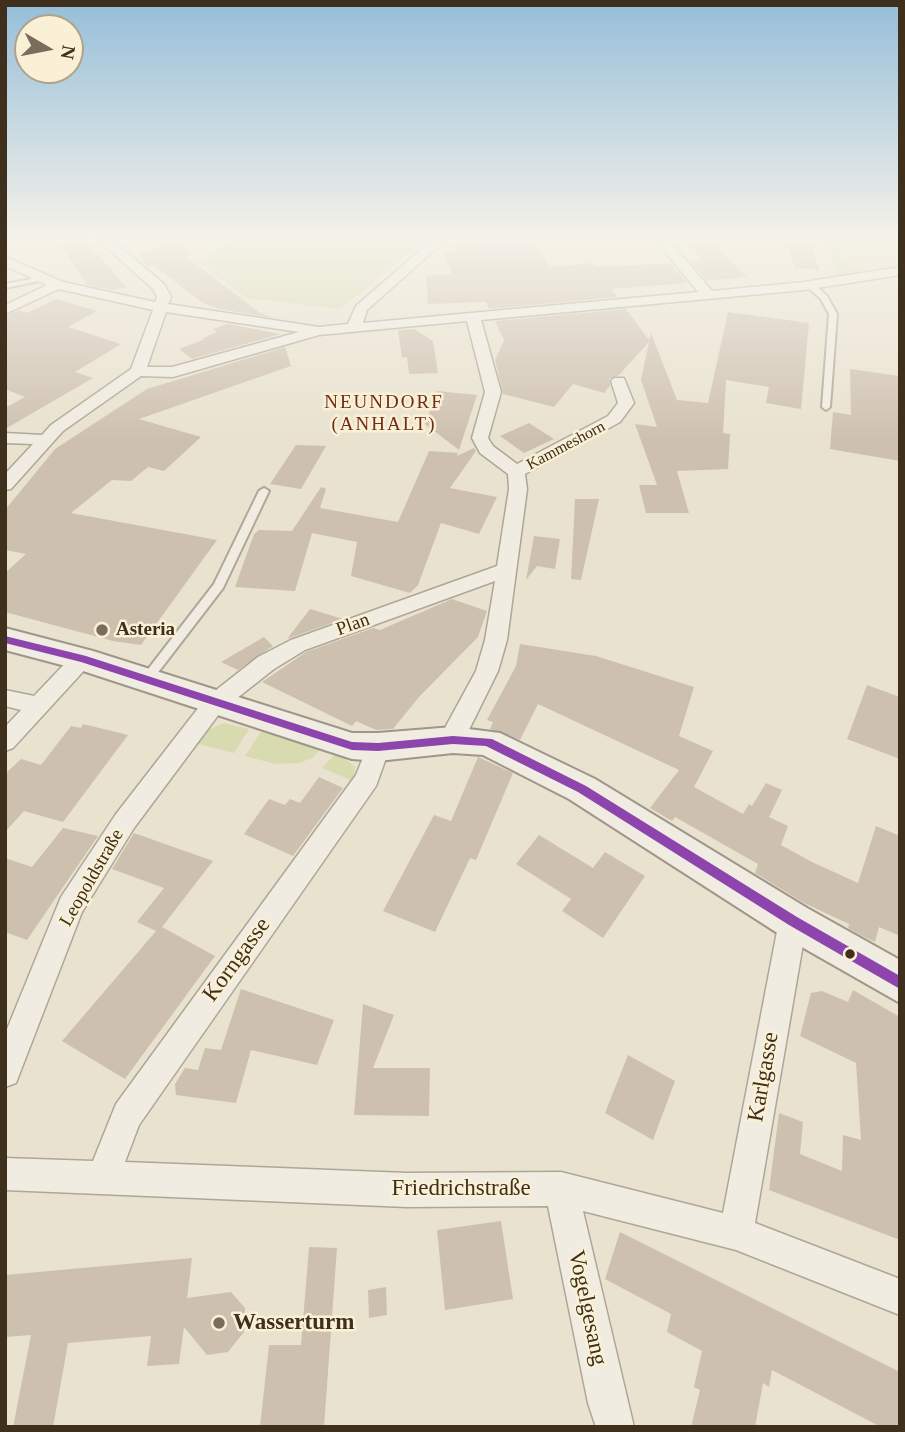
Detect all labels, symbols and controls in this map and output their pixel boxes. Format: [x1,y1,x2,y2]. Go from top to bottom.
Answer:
north arrow [14,14,84,84]
text: N [57,44,80,61]
district label: NEUNDORF (ANHALT) [325,392,443,436]
street label: Kammeshorn [523,417,609,475]
street label: Plan [333,609,373,641]
place label: Asteria [116,619,175,641]
marker: Asteria [94,622,110,638]
street label: Leopoldstraße [55,825,129,931]
street label: Korngasse [197,913,277,1007]
unlabelled marker [843,947,857,961]
street label: Karlgasse [743,1030,785,1124]
street label: Friedrichstraße [391,1175,531,1203]
street label: Vogelgesang [561,1248,613,1368]
place label: Wasserturm [233,1309,354,1337]
marker: Wasserturm [211,1315,227,1331]

